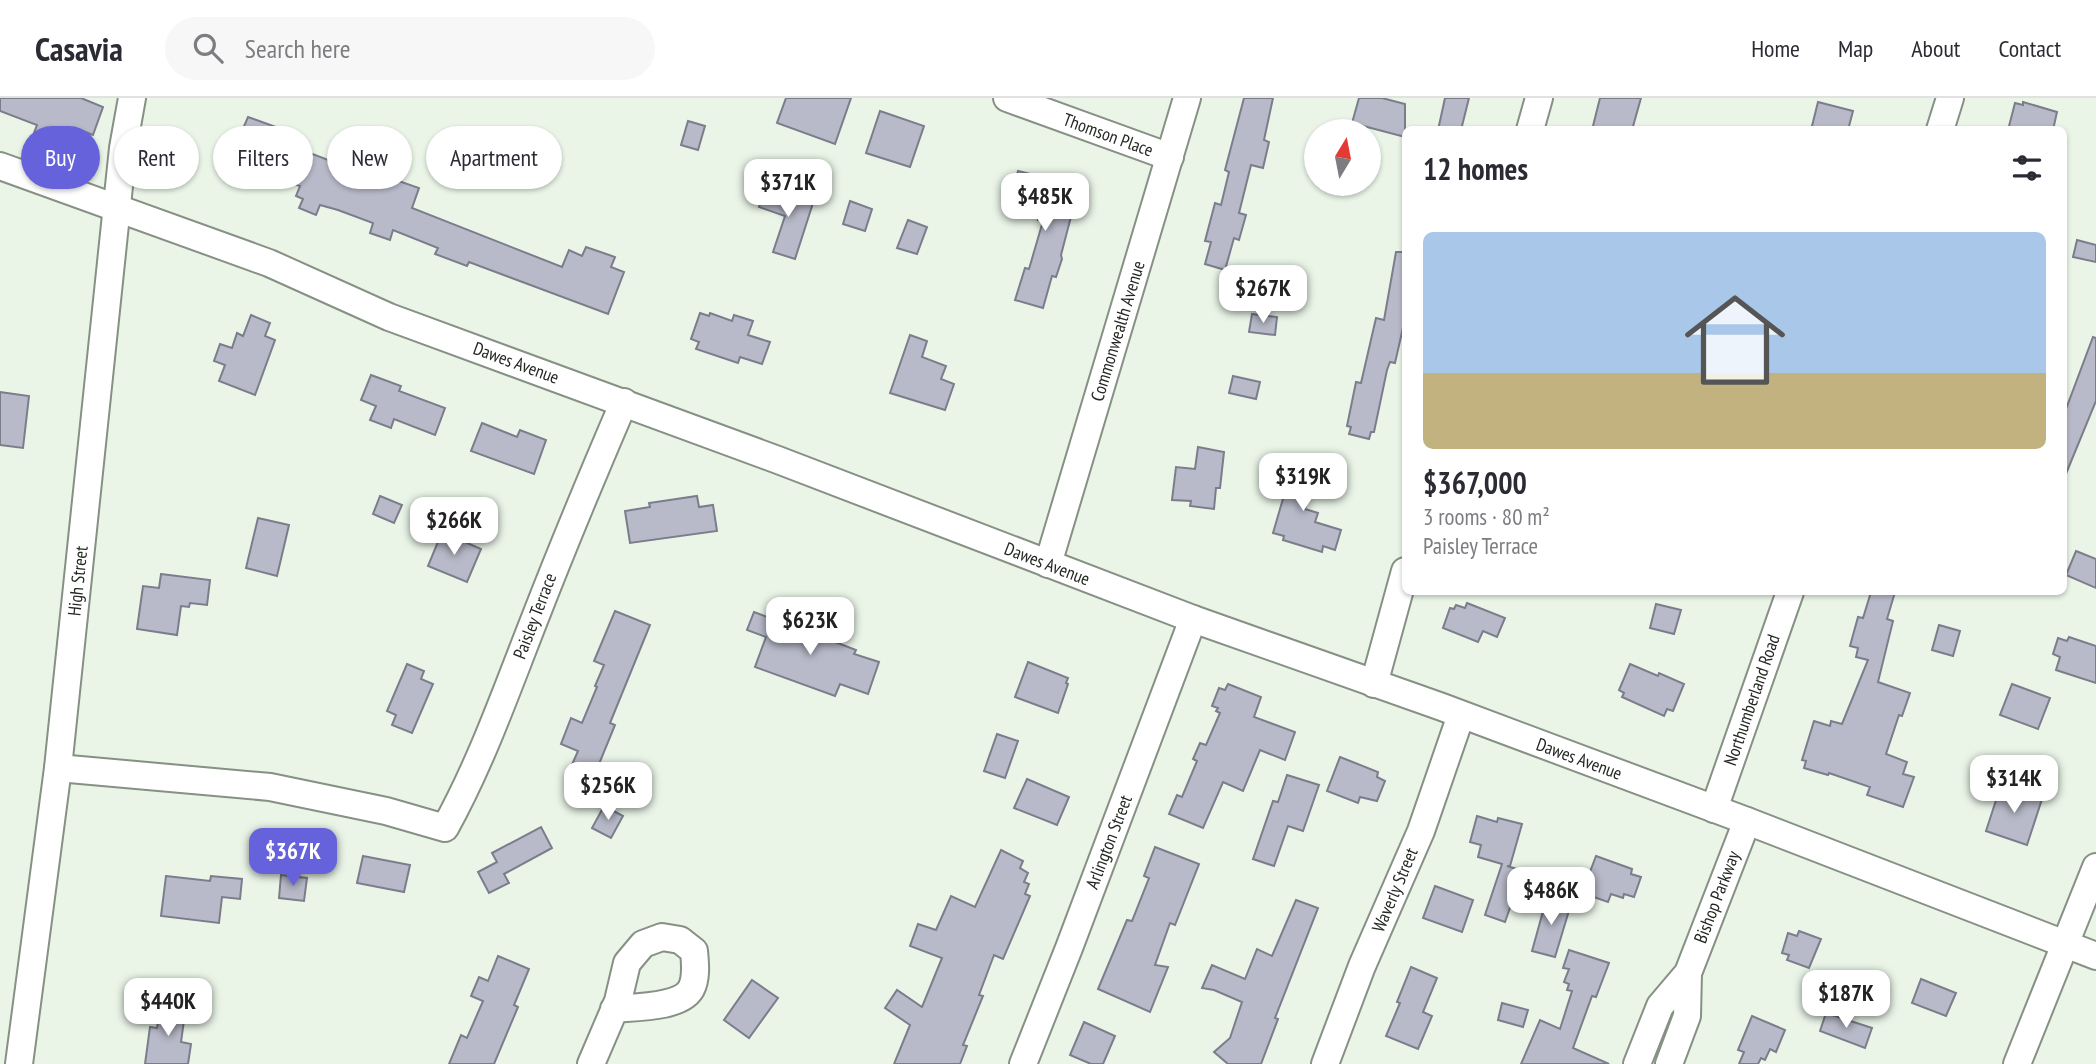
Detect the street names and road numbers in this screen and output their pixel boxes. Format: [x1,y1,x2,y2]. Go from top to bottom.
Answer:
street label: Thomson Place [1060,108,1156,161]
street label: Commonwealth Avenue [1085,258,1150,404]
street label: Dawes Avenue [470,336,562,389]
street label: Dawes Avenue [1001,537,1093,590]
street label: High Street [62,545,93,617]
street label: Paisley Terrace [508,570,561,662]
street label: Northumberland Road [1718,631,1785,768]
street label: Dawes Avenue [1533,732,1625,785]
street label: Arlington Street [1080,792,1137,892]
street label: Waverly Street [1366,844,1423,936]
street label: Bishop Parkway [1688,847,1745,946]

